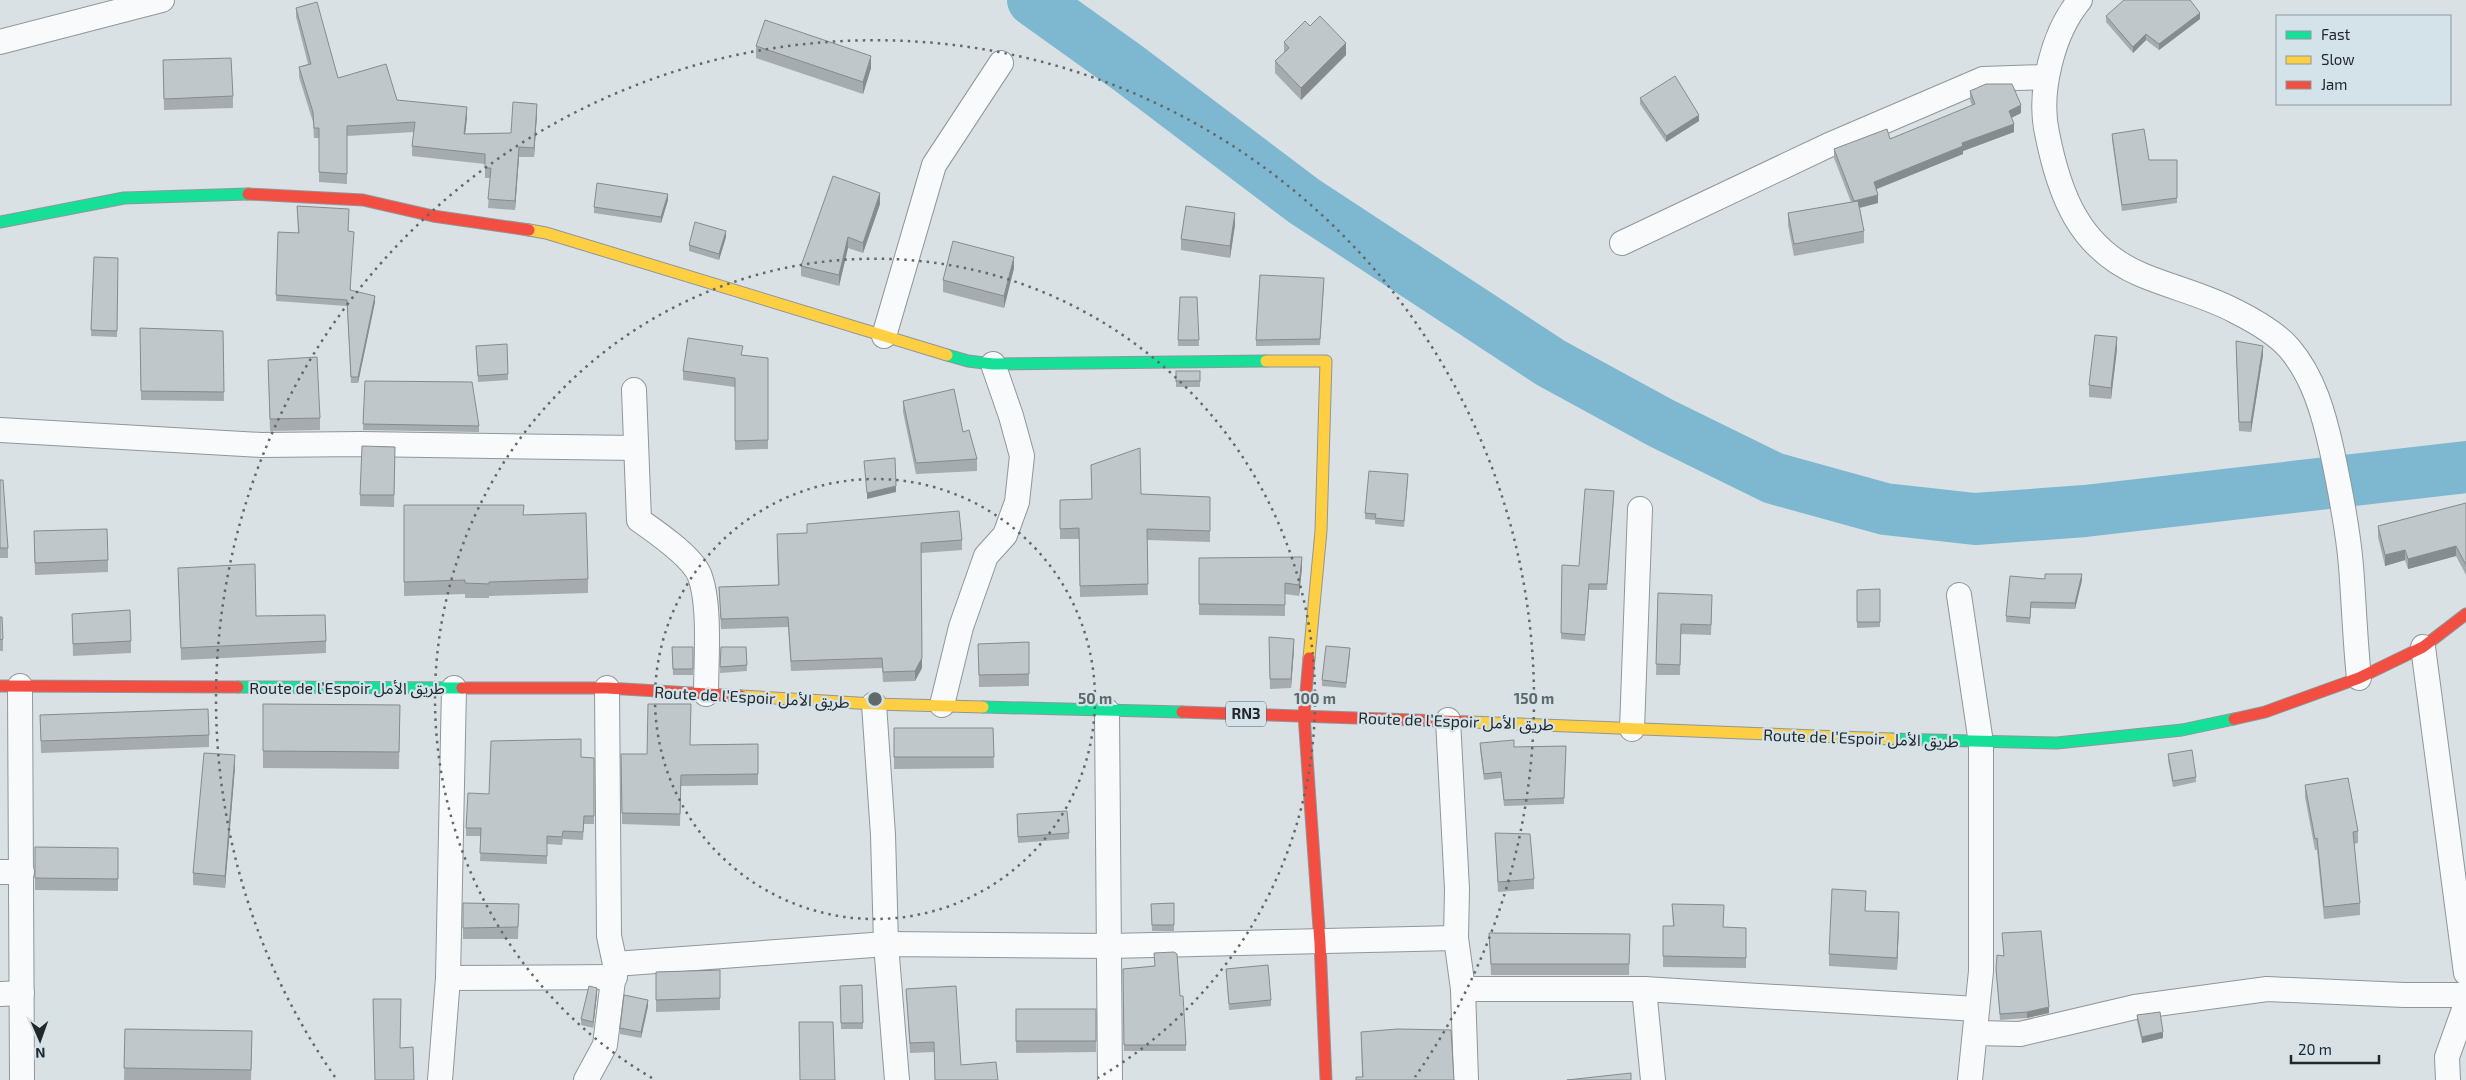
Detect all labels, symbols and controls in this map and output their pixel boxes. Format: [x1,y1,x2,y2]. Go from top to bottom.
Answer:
legend [2276,15,2451,105]
text: Fast [2321,25,2351,43]
text: Slow [2321,50,2355,68]
text: Jam [2321,75,2347,93]
street label: Route de l’Espoir طريق الأمل [249,678,445,699]
street label: Route de l’Espoir طريق الأمل [654,682,850,713]
text: 50 m [1078,689,1112,707]
text: 100 m [1294,689,1336,707]
text: 150 m [1514,689,1554,707]
centre of rings [866,690,884,708]
road number: RN3 [1226,702,1266,726]
street label: Route de l’Espoir طريق الأمل [1358,708,1554,735]
street label: Route de l’Espoir طريق الأمل [1763,725,1959,752]
north arrow [15,1015,65,1065]
scale bar [2291,1032,2378,1064]
text: 20 m [2298,1040,2332,1058]
text: N [35,1045,46,1062]

